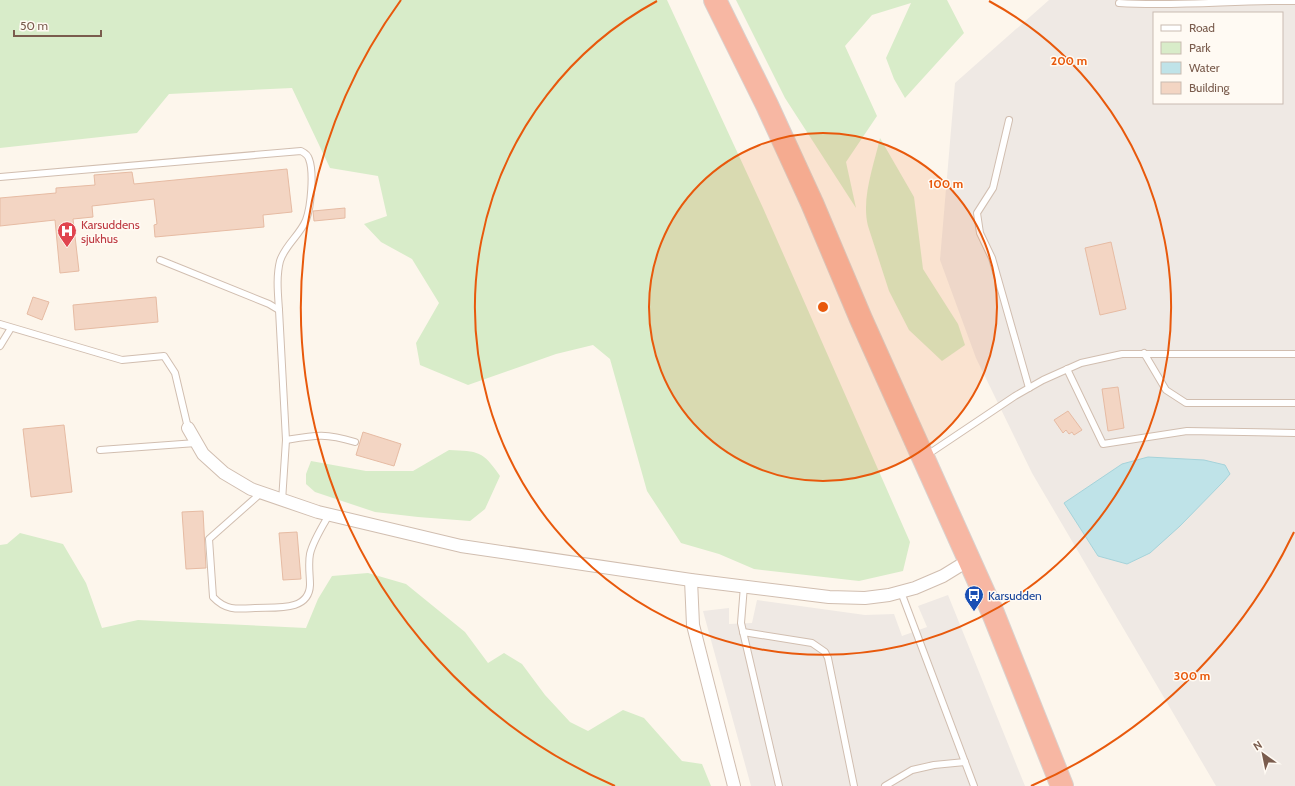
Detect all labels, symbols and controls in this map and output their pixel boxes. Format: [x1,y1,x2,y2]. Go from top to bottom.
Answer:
scale bar [14,12,101,38]
legend [1153,12,1283,104]
text: 50 m [20,18,48,33]
text: Road [1189,20,1215,35]
text: Park [1189,40,1211,55]
text: 200 m [1051,53,1087,68]
text: Water [1189,60,1220,75]
text: Building [1189,80,1231,95]
text: 100 m [929,176,963,191]
place label: Karsuddens sjukhus [81,217,140,246]
hospital icon: Karsuddens sjukhus [56,220,78,248]
centre of rings [816,300,830,314]
bus stop icon: Karsudden [963,584,985,612]
place label: Karsudden [988,588,1042,603]
text: 300 m [1174,668,1210,683]
north arrow [1243,734,1283,774]
text: N [1250,738,1265,754]

